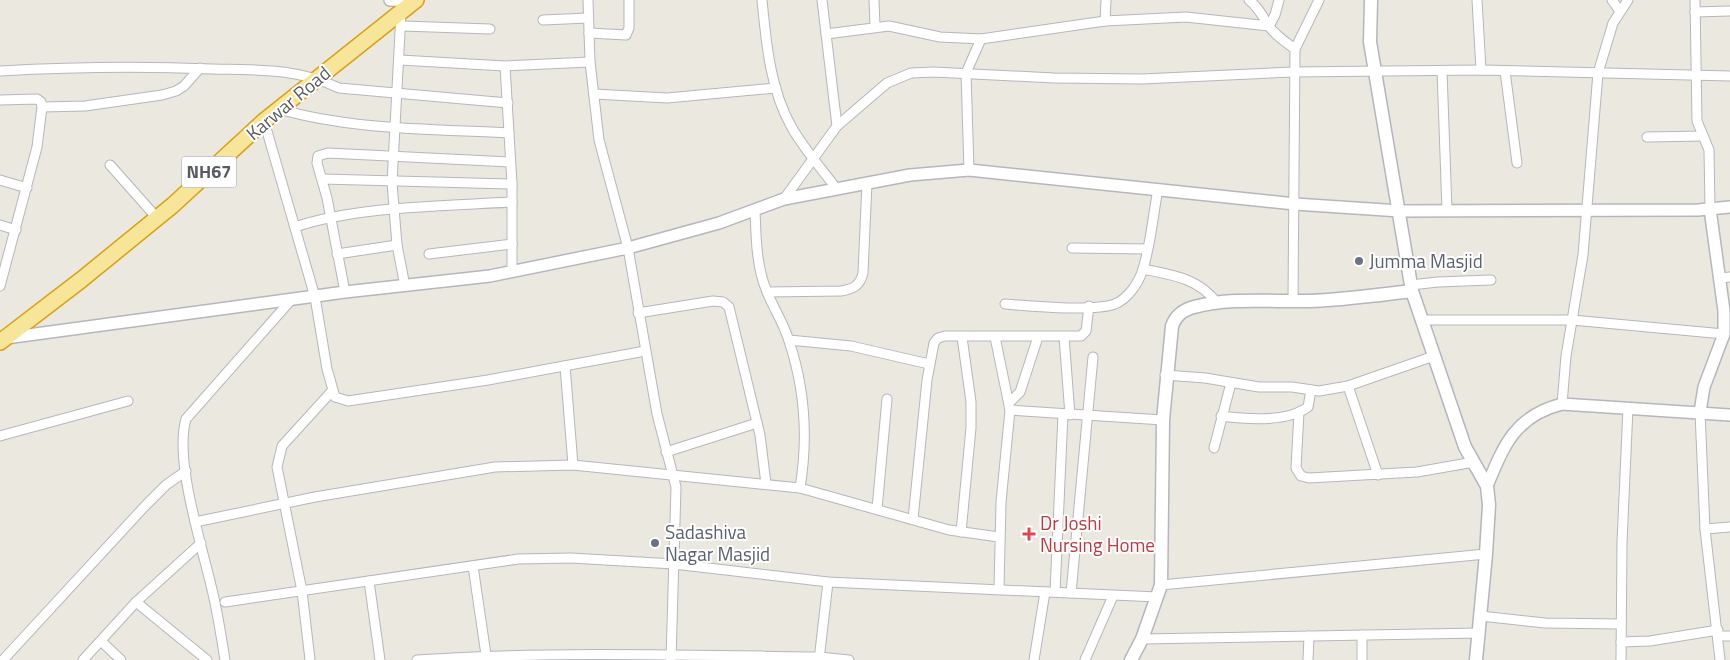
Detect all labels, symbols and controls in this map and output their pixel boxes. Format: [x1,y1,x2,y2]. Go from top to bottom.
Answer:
street label: Karwar Road [239,59,336,147]
road number: NH67 [182,156,236,188]
place label: Jumma Masjid [1369,246,1483,275]
marker: Jumma Masjid [1353,255,1365,267]
place label: Dr Joshi Nursing Home [1040,508,1155,559]
place label: Sadashiva Nagar Masjid [665,517,770,568]
marker: Dr Joshi Nursing Home [1022,527,1036,541]
marker: Sadashiva Nagar Masjid [649,537,661,549]

